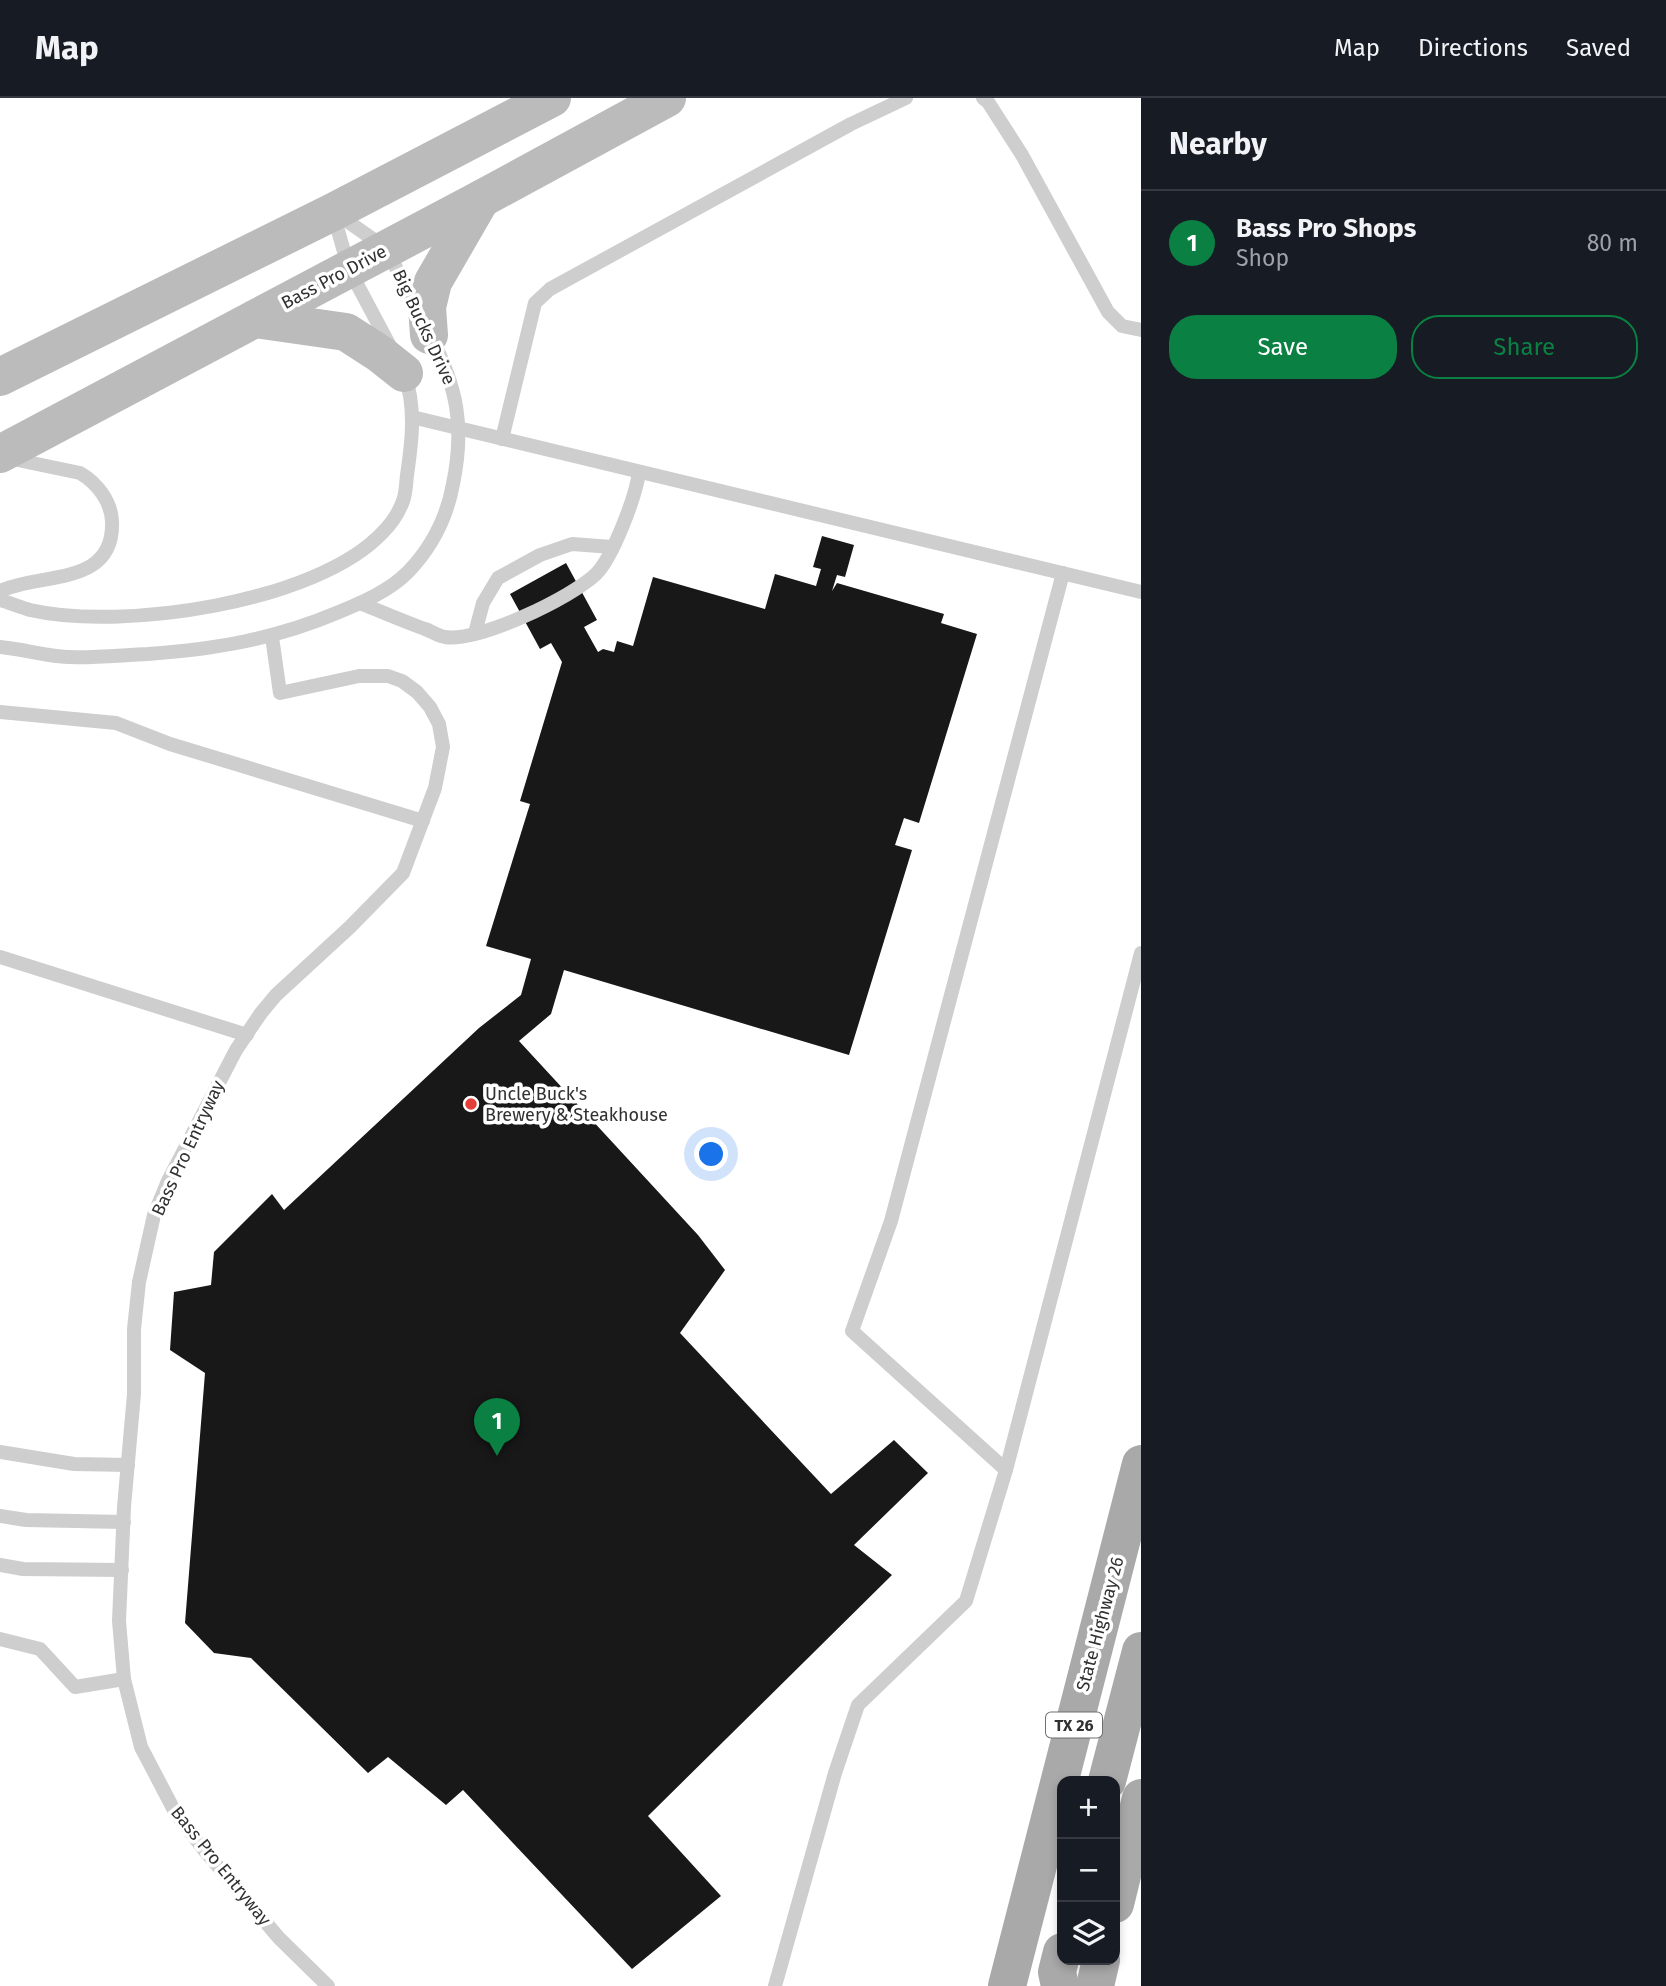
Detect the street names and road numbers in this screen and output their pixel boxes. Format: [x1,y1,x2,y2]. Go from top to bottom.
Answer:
street label: Bass Pro Drive [278,240,390,314]
street label: Big Bucks Drive [388,266,460,388]
street label: Bass Pro Entryway [147,1077,229,1219]
street label: State Highway 26 [1071,1554,1129,1694]
road number: TX 26 [1046,1712,1102,1737]
street label: Bass Pro Entryway [166,1802,276,1930]

